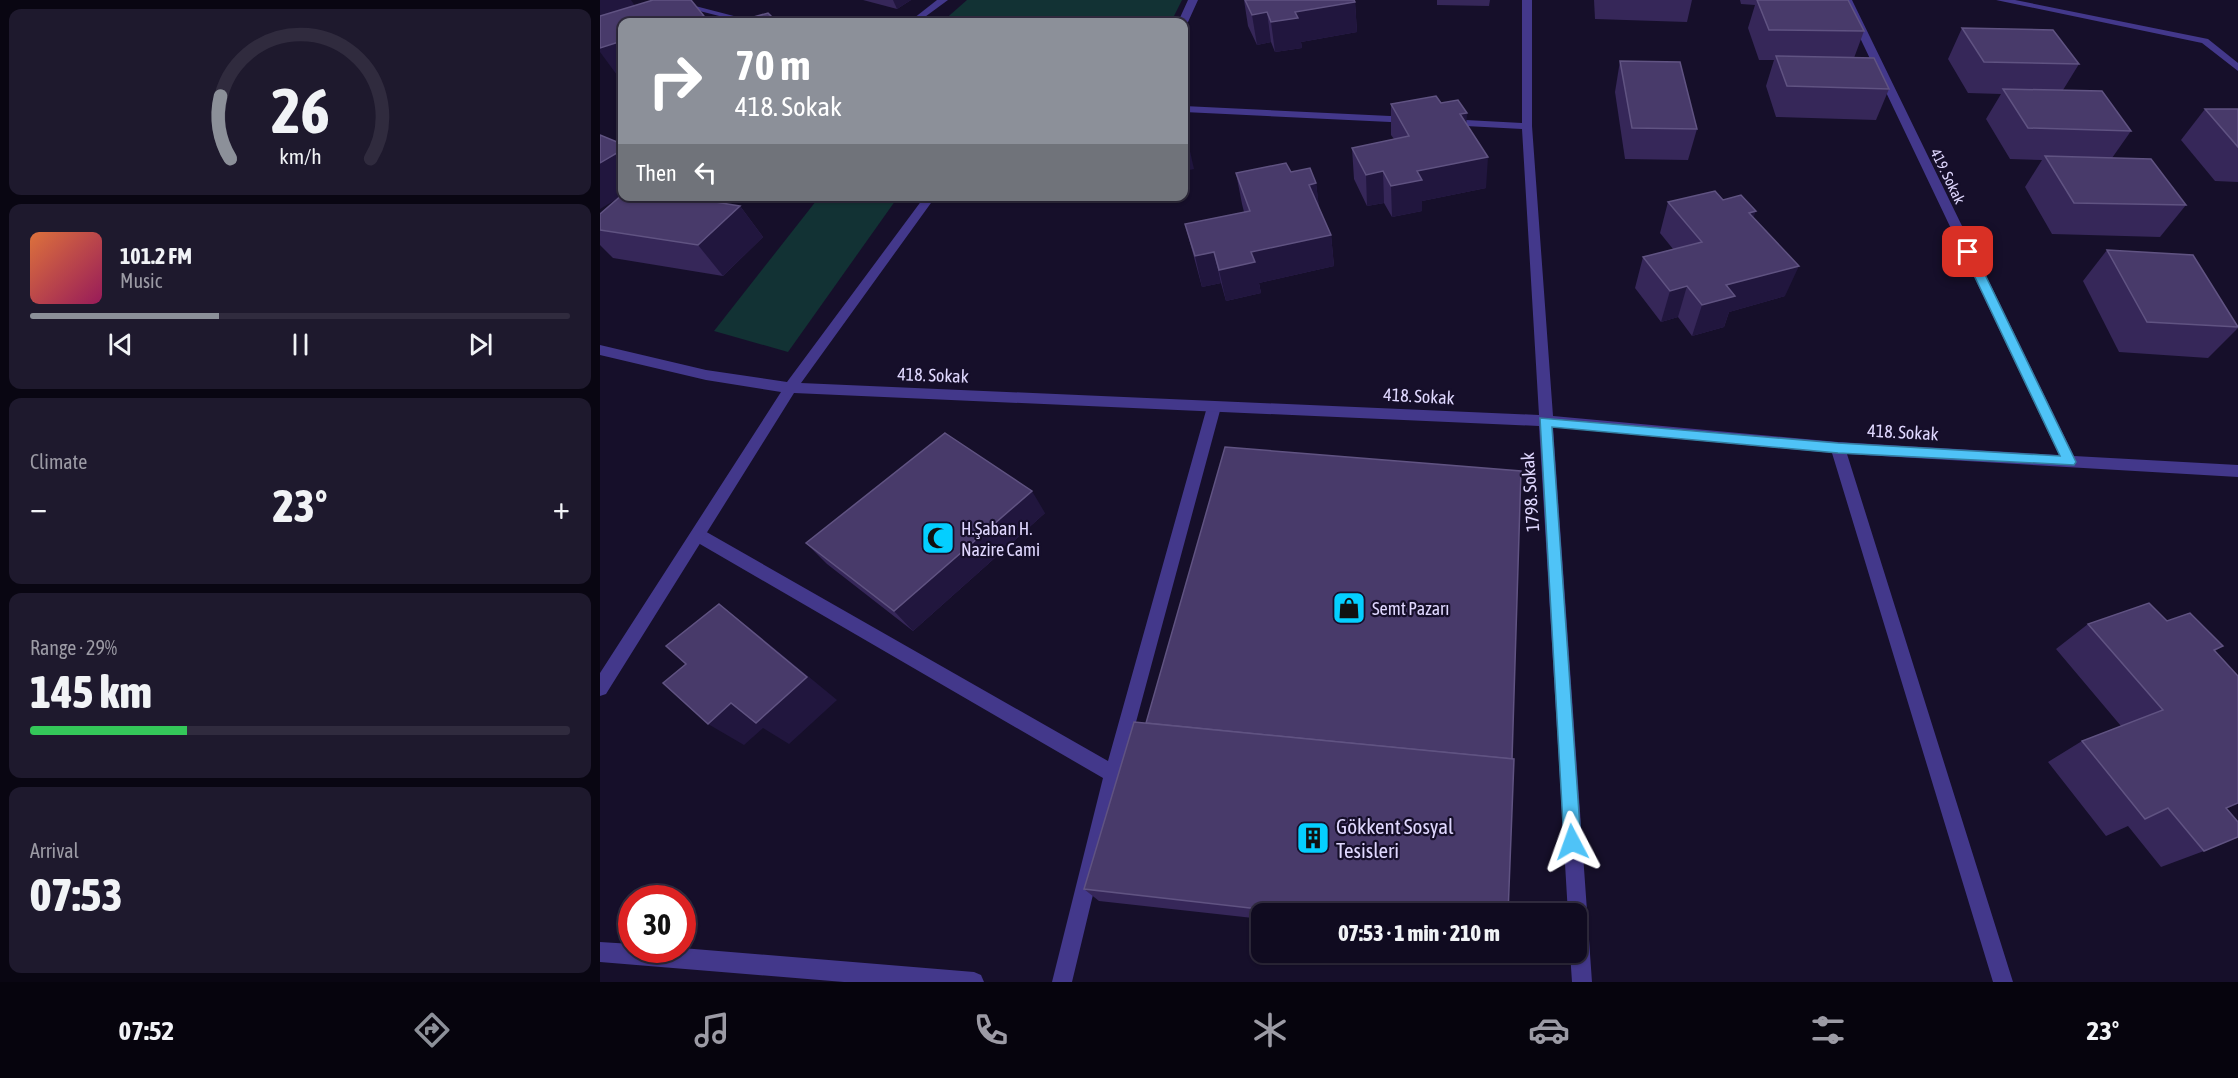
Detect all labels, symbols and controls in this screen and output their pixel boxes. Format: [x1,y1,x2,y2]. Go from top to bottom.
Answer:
text: 70 m [735,41,810,89]
icon: right [636,42,714,120]
text: 26 [271,75,329,146]
text: 418. Sokak [735,91,842,122]
text: km/h [279,144,321,169]
street label: 419. Sokak [1927,146,1969,207]
icon: left [689,156,722,189]
text: Then [636,160,677,186]
pin [1942,226,1993,277]
icon: arrive [1951,235,1984,268]
text: 101.2 FM [120,243,192,269]
text: Music [120,269,162,292]
icon: previous [104,328,137,361]
icon: pause [284,328,317,361]
icon: next [464,328,497,361]
street label: 418. Sokak [897,363,969,387]
street label: 418. Sokak [1383,384,1455,408]
street label: 418. Sokak [1867,420,1939,444]
text: Climate [30,450,87,473]
street label: 1798. Sokak [1517,451,1543,533]
text: 23° [273,480,327,532]
text: − [30,488,47,526]
text: + [553,488,570,526]
place label: H.Şaban H. Nazire Cami [961,518,1040,560]
mosque icon: H.Şaban H. Nazire Cami [920,520,956,556]
shop icon: Semt Pazarı [1331,590,1367,626]
place label: Semt Pazarı [1372,598,1449,619]
text: Range · 29% [30,636,117,659]
text: 145 km [30,666,152,718]
position arrow [1540,810,1604,874]
place label: Gökkent Sosyal Tesisleri [1336,814,1454,862]
building icon: Gökkent Sosyal Tesisleri [1295,820,1331,856]
text: Arrival [30,839,79,862]
text: 07:53 [30,869,123,921]
speed limit sign: 30 [618,885,696,963]
text: 07:53 · 1 min · 210 m [1338,920,1500,946]
icon: directions [411,1009,453,1051]
icon: music [691,1009,733,1051]
icon: phone [970,1009,1012,1051]
icon: climate [1249,1009,1291,1051]
icon: car [1528,1009,1570,1051]
icon: filters [1807,1009,1849,1051]
text: 07:52 [119,1015,174,1046]
text: 23° [2086,1015,2119,1046]

